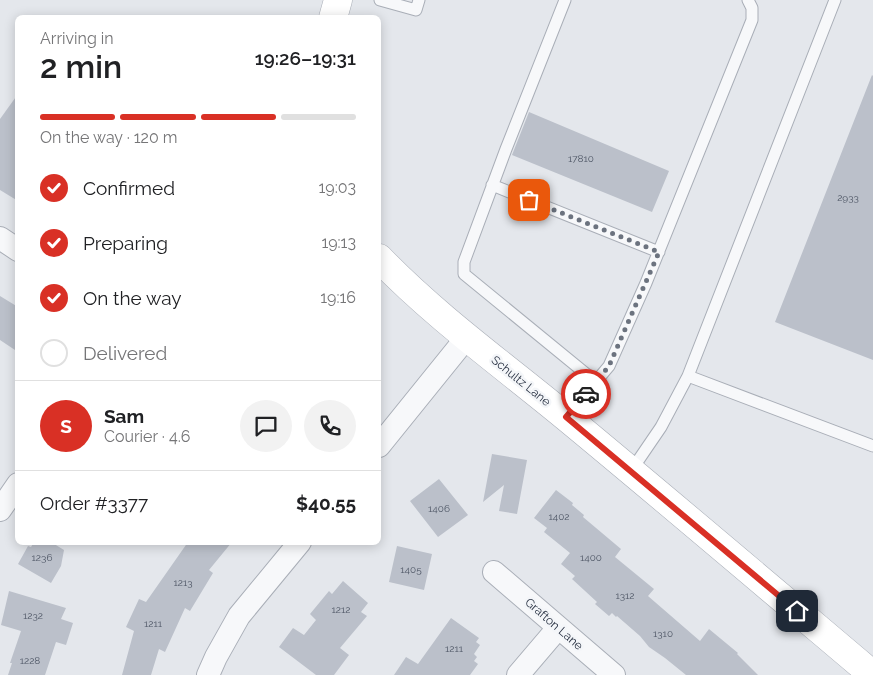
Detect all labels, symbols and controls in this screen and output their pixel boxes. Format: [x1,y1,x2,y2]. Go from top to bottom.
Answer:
text: Arriving in [40,29,114,48]
text: 19:26–19:31 [255,47,356,69]
text: 2 min [40,48,122,85]
text: On the way · 120 m [40,128,178,147]
house number: 17810 [568,153,594,164]
icon: check [40,174,68,202]
text: Confirmed [83,177,175,199]
text: 19:03 [318,178,356,197]
pin [508,179,550,221]
icon: bag [515,186,543,214]
house number: 2933 [837,192,859,203]
icon: check [40,229,68,257]
text: Preparing [83,232,168,254]
text: 19:13 [321,233,356,252]
icon: check [40,284,68,312]
text: On the way [83,287,182,309]
text: 19:16 [320,288,356,307]
text: Delivered [83,342,167,364]
street label: Schultz Lane [489,353,553,409]
courier [561,369,611,419]
icon: car [572,380,600,408]
button: chat [240,400,292,452]
button: phone [304,400,356,452]
text: Sam [104,405,144,427]
text: S [60,415,72,437]
text: Courier · 4.6 [104,427,190,446]
text: Order #3377 [40,492,148,514]
text: $40.55 [296,492,356,514]
house number: 1406 [428,503,450,514]
house number: 1402 [548,511,570,522]
house number: 1236 [32,552,52,563]
house number: 1400 [580,552,602,563]
house number: 1405 [400,564,422,575]
house number: 1213 [173,577,193,588]
house number: 1312 [615,590,635,601]
pin [776,590,818,632]
street label: Grafton Lane [522,595,586,653]
icon: home [783,597,811,625]
house number: 1212 [332,604,350,615]
house number: 1232 [23,610,43,621]
house number: 1211 [144,618,163,629]
house number: 1310 [653,628,673,639]
house number: 1211 [445,643,464,654]
house number: 1228 [20,655,40,666]

